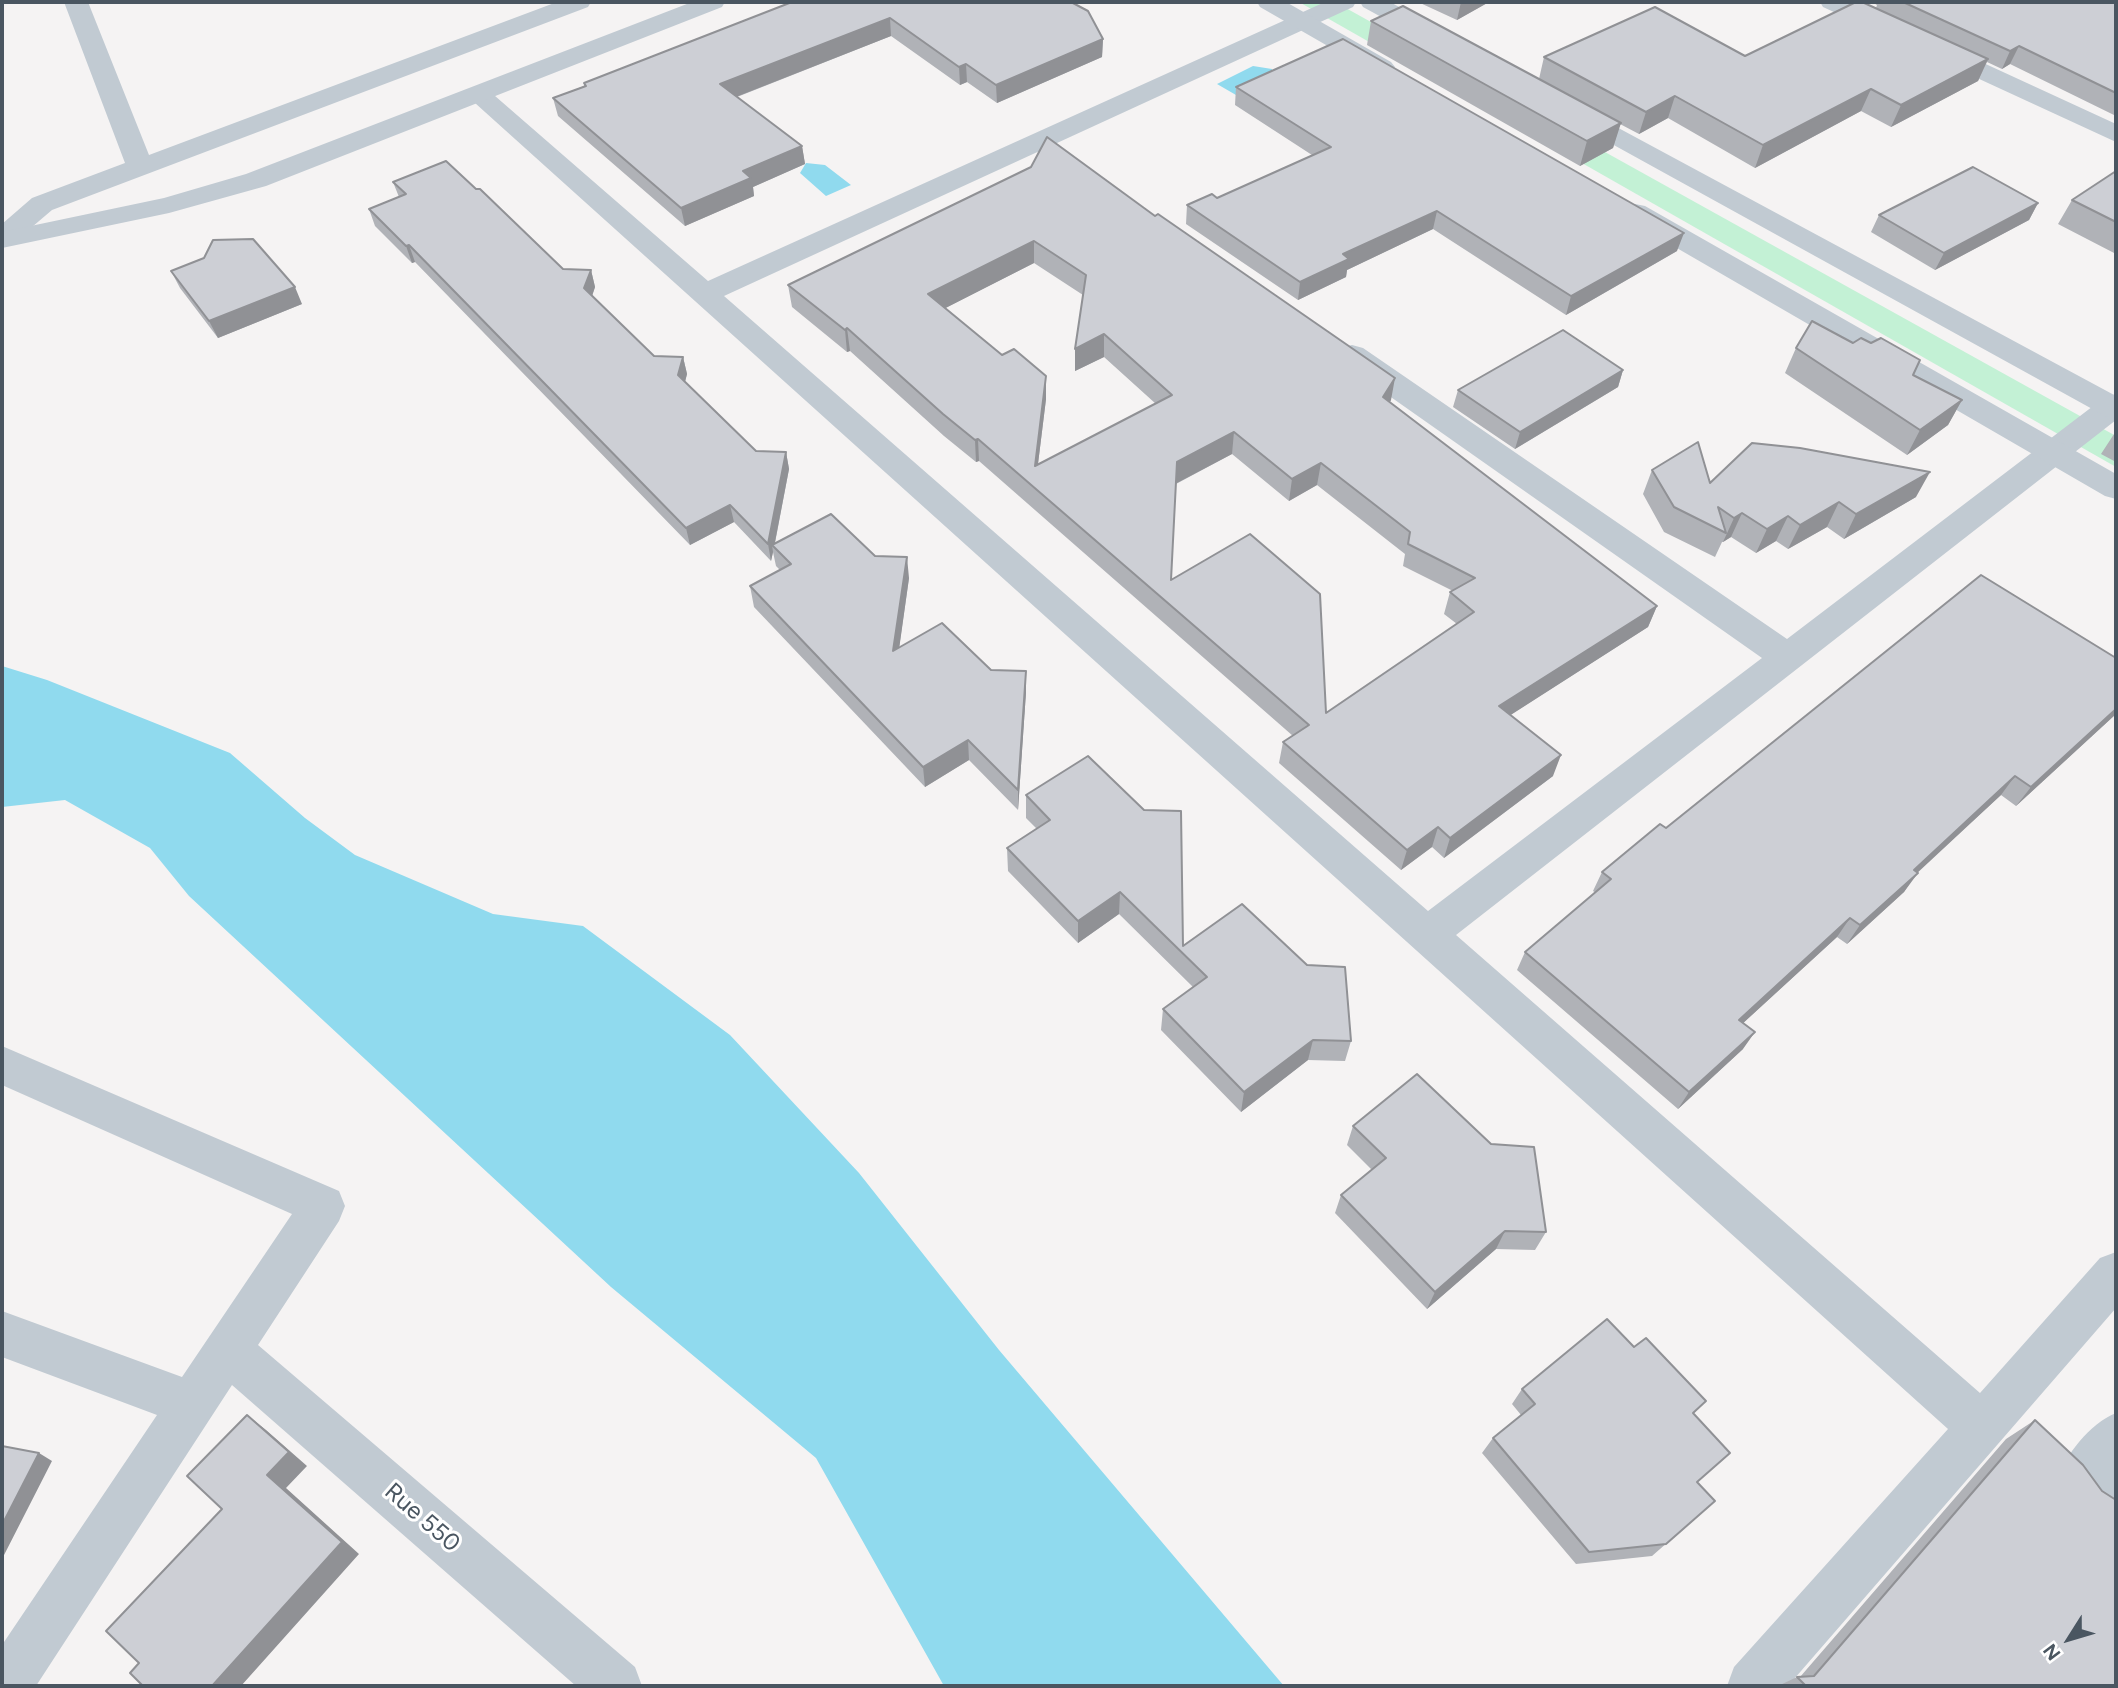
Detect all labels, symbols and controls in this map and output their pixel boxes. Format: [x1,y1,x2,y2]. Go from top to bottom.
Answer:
street label: Rue 550 [378,1477,466,1559]
north arrow [2034,1604,2104,1674]
text: N [2038,1639,2065,1665]

